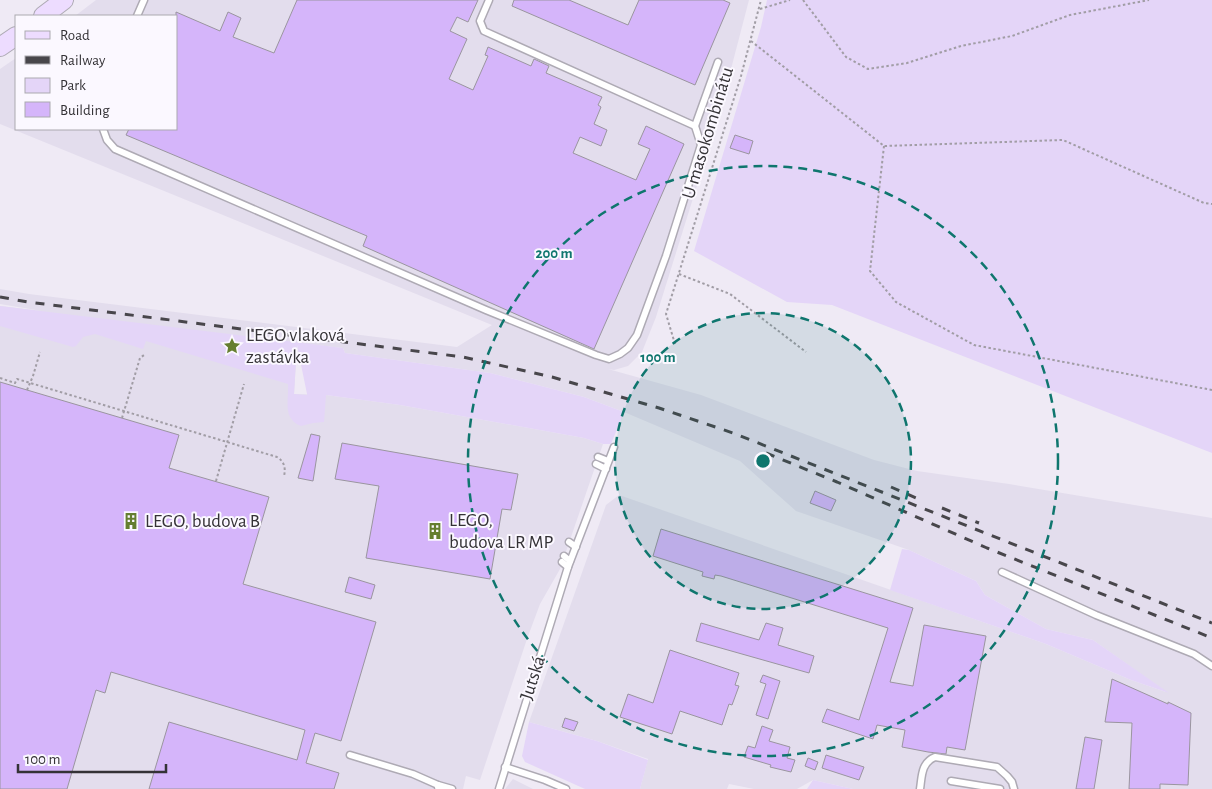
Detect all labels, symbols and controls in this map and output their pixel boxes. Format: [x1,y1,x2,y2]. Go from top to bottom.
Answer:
legend [15,15,178,130]
text: Road [60,28,90,43]
text: Railway [60,53,106,68]
street label: U masokombinátu [679,65,737,201]
text: Park [60,78,86,93]
text: Building [60,103,110,118]
text: 200 m [535,246,573,261]
place label: LEGO vlaková zastávka [246,326,345,367]
place icon: LEGO vlaková zastávka [222,336,242,356]
text: 100 m [640,350,676,365]
centre of rings [754,452,772,470]
building icon: LEGO, budova B [121,511,141,531]
place label: LEGO, budova LR MP [449,511,554,552]
place label: LEGO, budova B [145,512,260,531]
building icon: LEGO, budova LR MP [425,521,445,541]
street label: Jutská [517,653,549,703]
scale bar [18,742,165,774]
text: 100 m [25,752,60,767]

